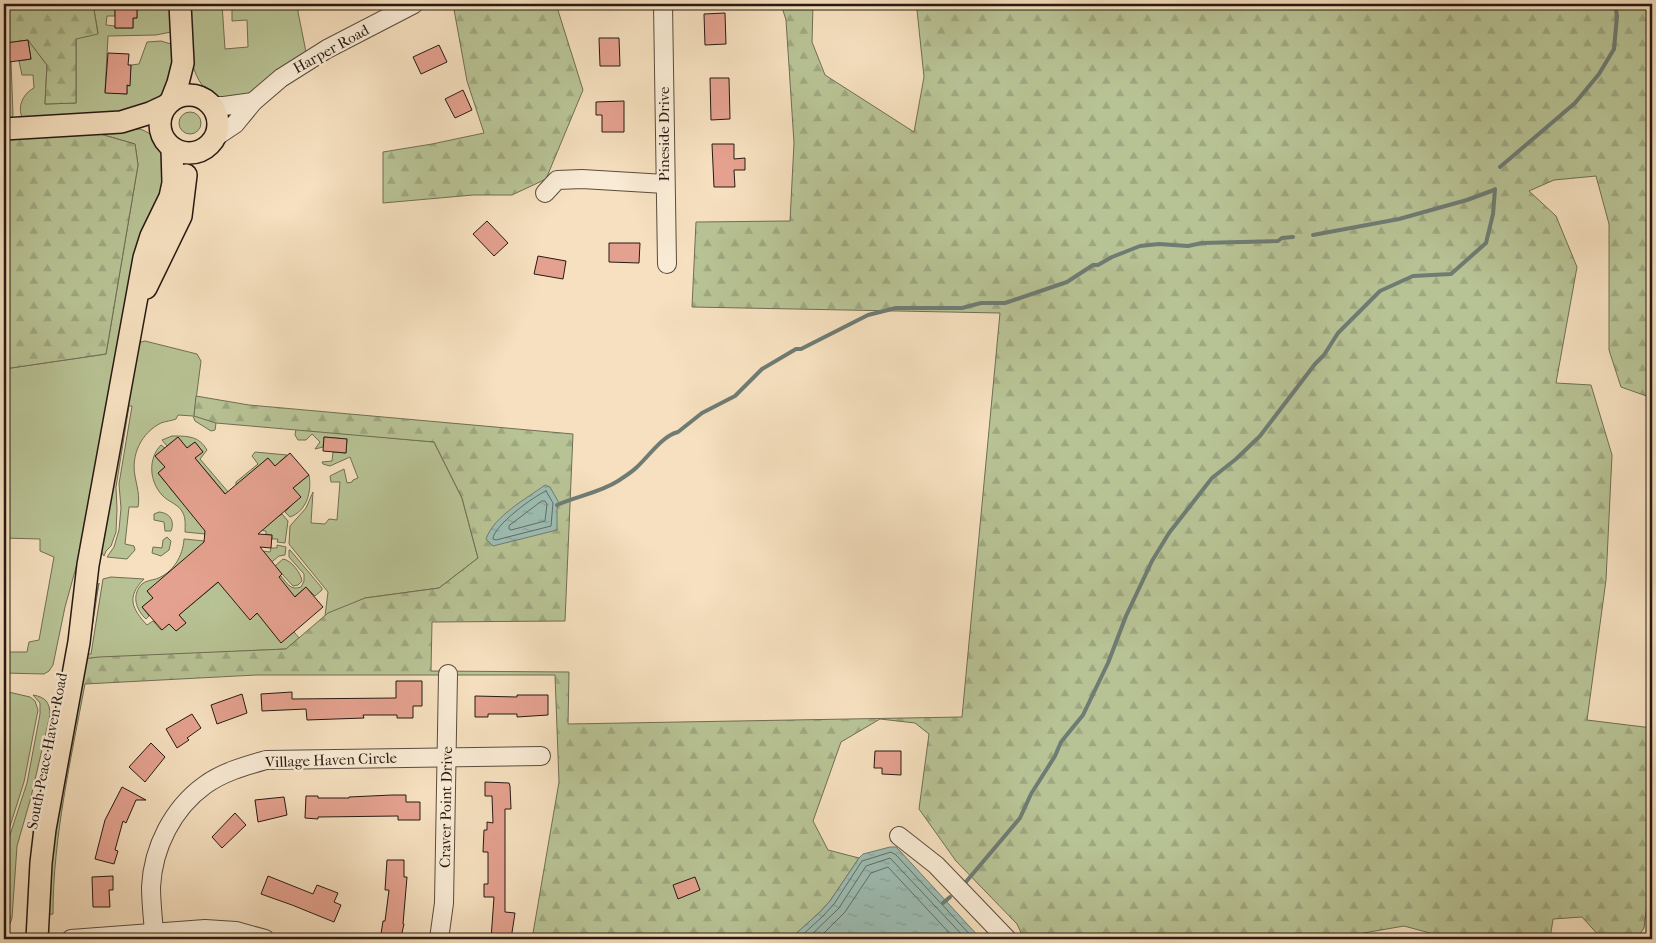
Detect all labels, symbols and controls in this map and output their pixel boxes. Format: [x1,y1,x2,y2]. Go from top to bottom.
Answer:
street label: Harper Road [290,20,373,77]
street label: Pineside Drive [655,86,673,181]
street label: South Peace Haven Road [23,670,71,831]
street label: Craver Point Drive [436,745,456,868]
street label: Village Haven Circle [264,749,398,771]

